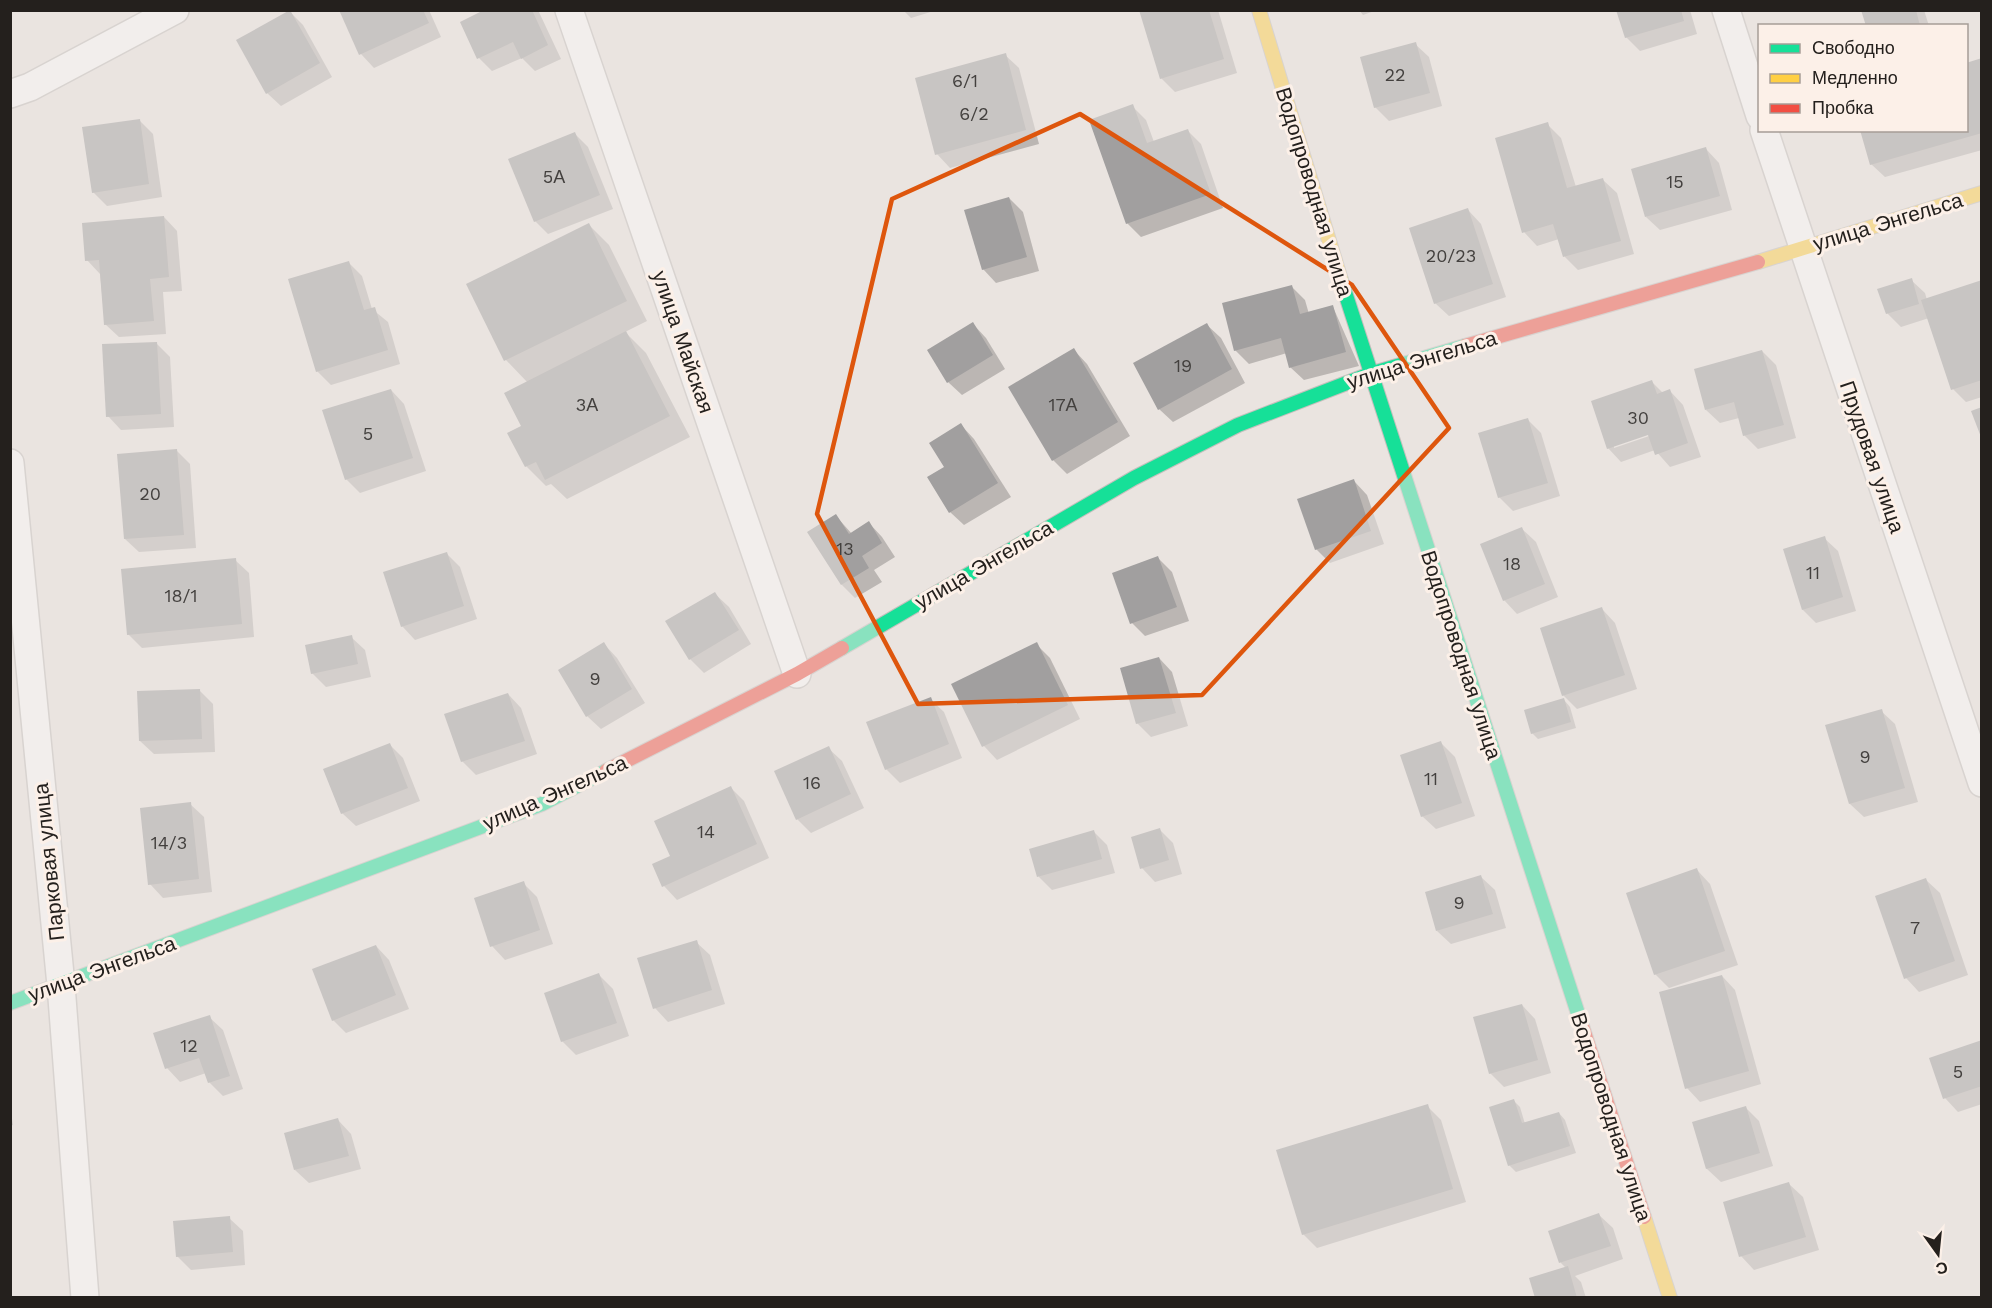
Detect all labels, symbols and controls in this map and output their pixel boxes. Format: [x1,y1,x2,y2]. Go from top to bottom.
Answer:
legend [1758,24,1968,132]
text: Свободно [1812,37,1895,58]
house number: 22 [1385,64,1406,85]
text: Медленно [1812,67,1898,88]
house number: 6/1 [952,70,978,91]
street label: Водопроводная улица [1271,84,1358,300]
text: Пробка [1812,97,1875,118]
house number: 6/2 [959,103,989,124]
house number: 5А [543,166,565,187]
house number: 15 [1666,171,1684,192]
street label: улица Энгельса [1810,187,1966,256]
house number: 20/23 [1426,245,1476,266]
street label: улица Майская [647,267,720,416]
street label: улица Энгельса [1344,325,1500,394]
house number: 19 [1174,355,1192,376]
street label: Прудовая улица [1835,378,1910,536]
house number: 3А [576,394,598,415]
house number: 17А [1048,394,1078,415]
house number: 30 [1627,407,1649,428]
house number: 5 [363,423,373,444]
house number: 20 [139,483,161,504]
street label: улица Энгельса [910,515,1057,614]
house number: 13 [836,538,854,559]
street label: Водопроводная улица [1416,547,1507,763]
house number: 18 [1503,553,1521,574]
house number: 11 [1806,562,1820,583]
house number: 18/1 [165,585,198,606]
house number: 9 [589,668,601,689]
house number: 9 [1859,746,1871,767]
street label: улица Энгельса [479,749,631,836]
house number: 11 [1424,768,1438,789]
house number: 16 [803,772,821,793]
street label: Парковая улица [28,782,69,942]
house number: 14 [697,821,715,842]
house number: 14/3 [151,832,187,853]
house number: 9 [1453,892,1465,913]
house number: 7 [1910,917,1920,938]
street label: улица Энгельса [25,930,179,1007]
street label: Водопроводная улица [1566,1009,1657,1225]
house number: 12 [180,1035,198,1056]
house number: 5 [1953,1061,1963,1082]
north arrow [1908,1224,1968,1284]
text: С [1933,1257,1950,1279]

